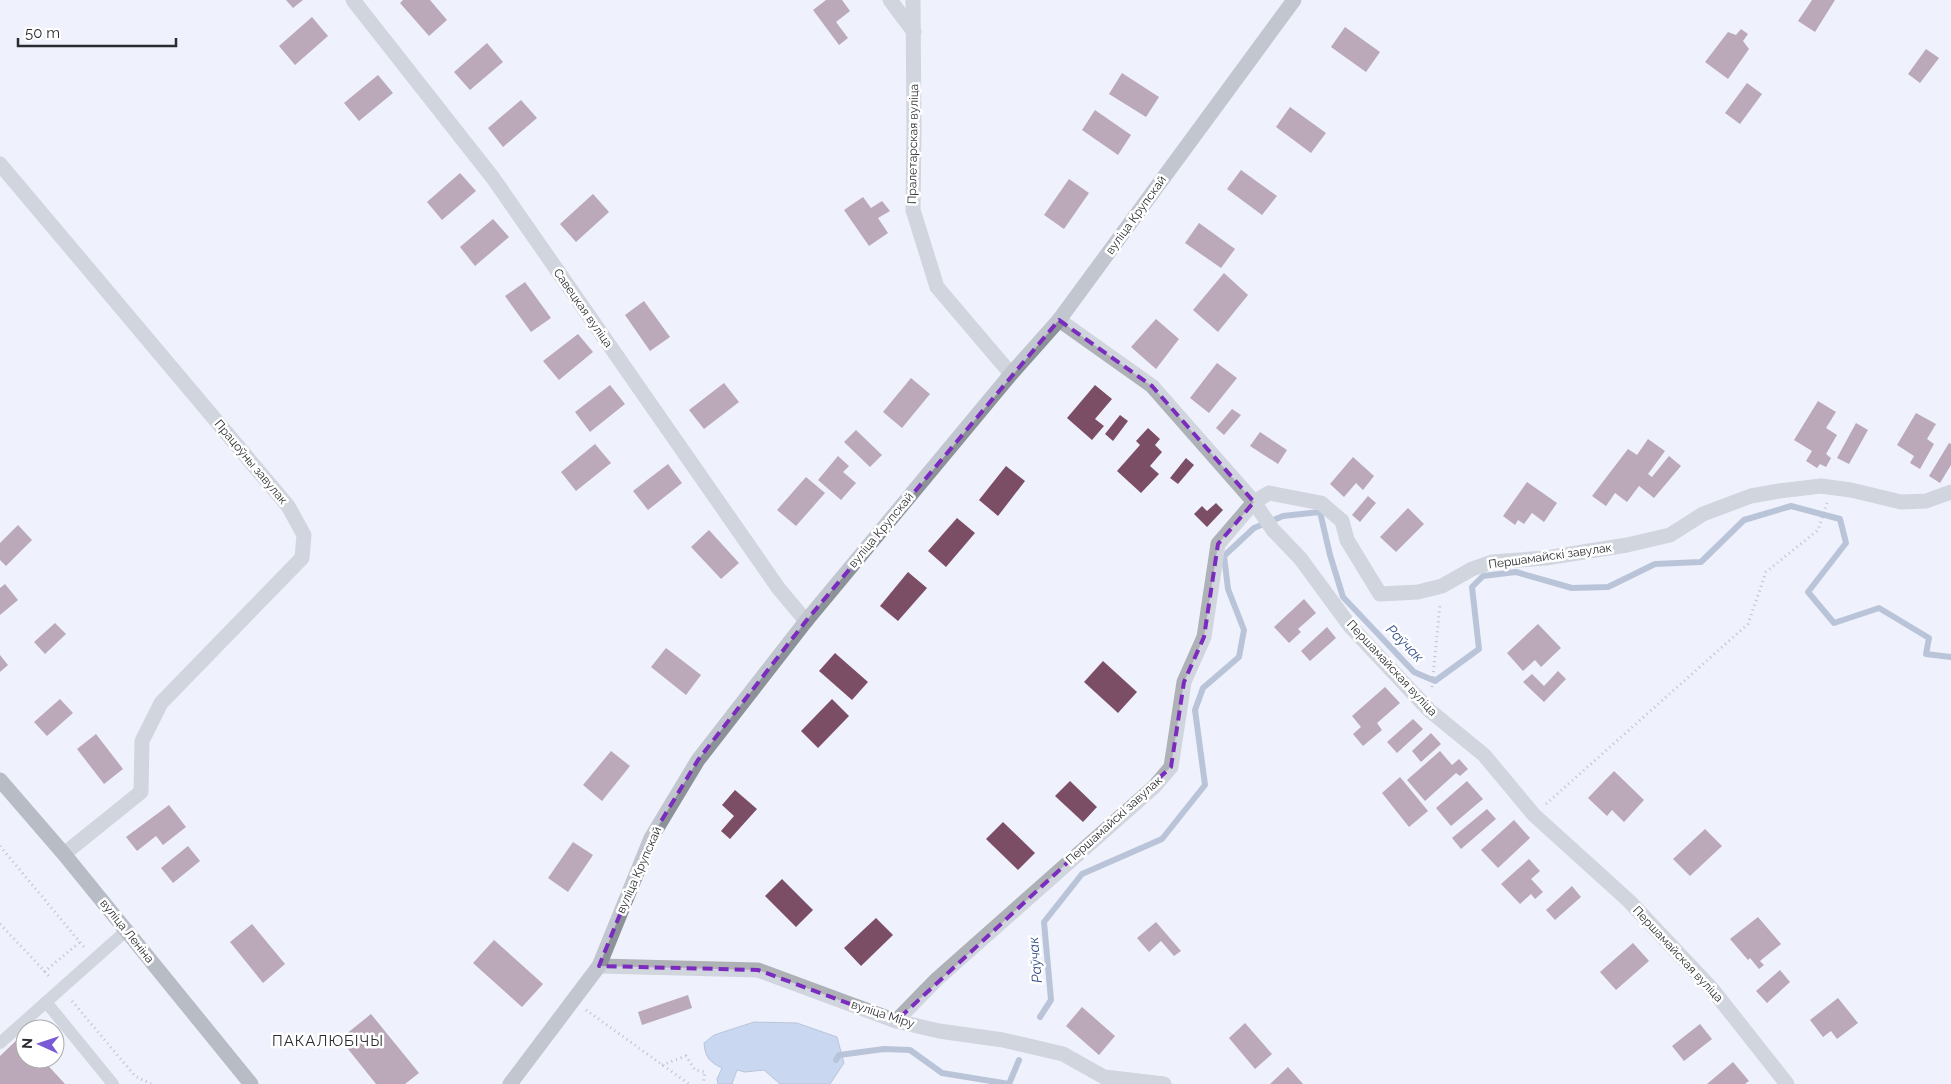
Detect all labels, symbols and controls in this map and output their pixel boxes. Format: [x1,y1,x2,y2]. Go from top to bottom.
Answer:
scale bar [18,15,175,47]
text: 50 m [25,24,60,42]
street label: Пралетарская вуліца [905,84,921,204]
street label: вуліца Крупскай [1103,173,1169,257]
street label: Савецкая вуліца [551,266,615,350]
street label: Працоўны завулак [212,417,290,507]
street label: вуліца Крупскай [846,490,916,570]
street label: Першамайскі завулак [1487,540,1613,572]
street label: Першамайская вуліца [1344,617,1440,719]
water label: Раўчак [1383,621,1427,665]
street label: Першамайскі завулак [1063,773,1165,867]
street label: вуліца Крупскай [614,824,664,916]
street label: вуліца Леніна [97,896,157,966]
street label: Першамайская вуліца [1630,903,1726,1005]
water label: Раўчак [1025,936,1045,984]
street label: вуліца Міру [850,997,917,1031]
north arrow [15,1019,65,1069]
district label: ПАКАЛЮБІЧЫ [272,1032,384,1050]
text: N [19,1038,35,1049]

